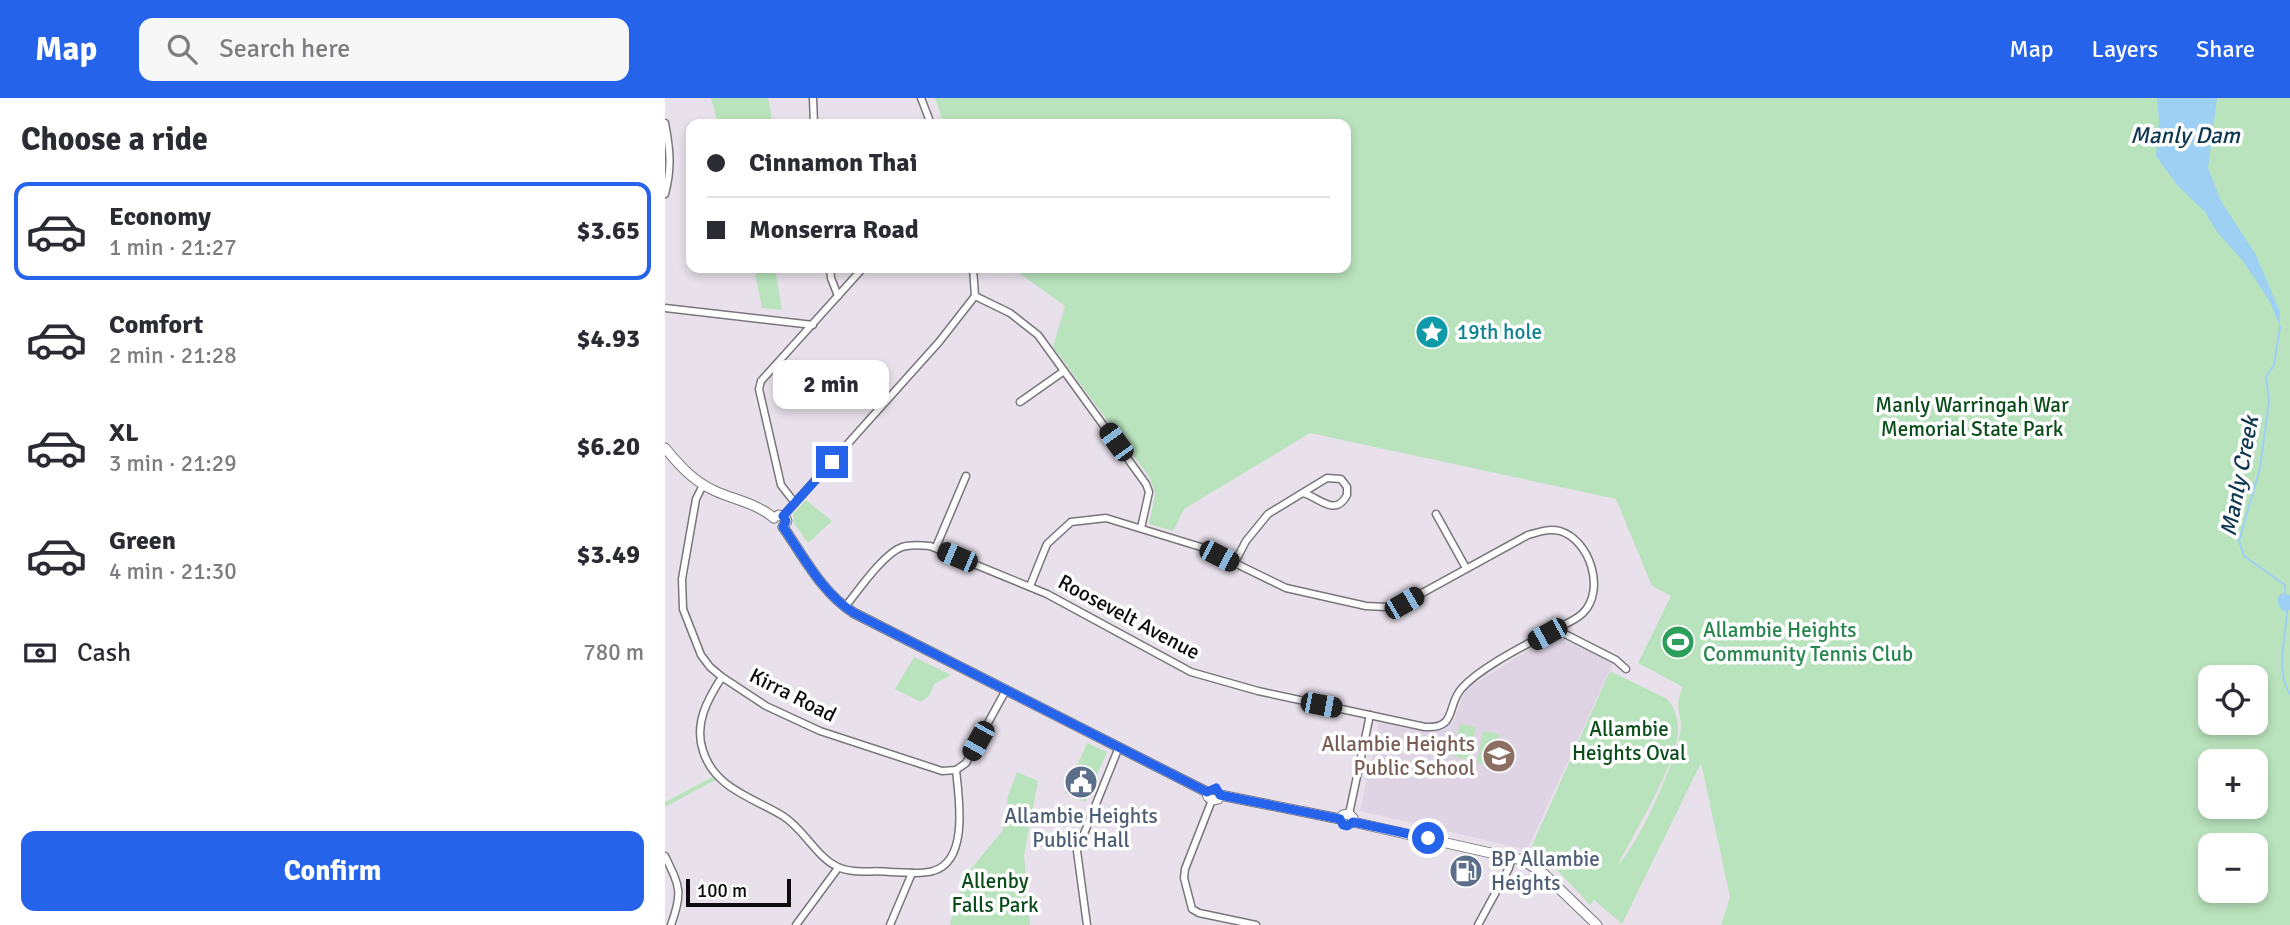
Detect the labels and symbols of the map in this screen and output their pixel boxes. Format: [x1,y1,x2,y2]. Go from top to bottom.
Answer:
water label: Manly Dam [2130,121,2241,150]
place icon: 19th hole [1413,313,1451,351]
place label: 19th hole [1457,319,1542,345]
callout: 2 min [774,360,890,410]
park label: Manly Warringah War Memorial State Park [1875,392,2069,442]
water label: Manly Creek [2214,411,2266,539]
car [1096,419,1137,465]
route end [816,446,848,478]
car [1196,537,1243,575]
car [934,539,981,575]
street label: Roosevelt Avenue [1054,569,1204,665]
car [1381,583,1428,623]
car [1524,615,1571,653]
place label: Allambie Heights Community Tennis Club [1703,617,1913,667]
sports icon: Allambie Heights Community Tennis Club [1659,623,1697,661]
street label: Kirra Road [745,662,841,728]
car [1299,691,1344,719]
park label: Allambie Heights Oval [1572,716,1686,766]
car [959,718,998,764]
place label: Allambie Heights Public School [1322,731,1475,781]
school or university icon: Allambie Heights Public School [1480,737,1518,775]
public building icon: Allambie Heights Public Hall [1062,763,1100,801]
place label: Allambie Heights Public Hall [1004,803,1158,853]
route start [1412,822,1444,854]
place label: BP Allambie Heights [1491,846,1600,896]
fuel station icon: BP Allambie Heights [1447,852,1485,890]
park label: Allenby Falls Park [951,868,1039,918]
scale bar [686,876,791,908]

